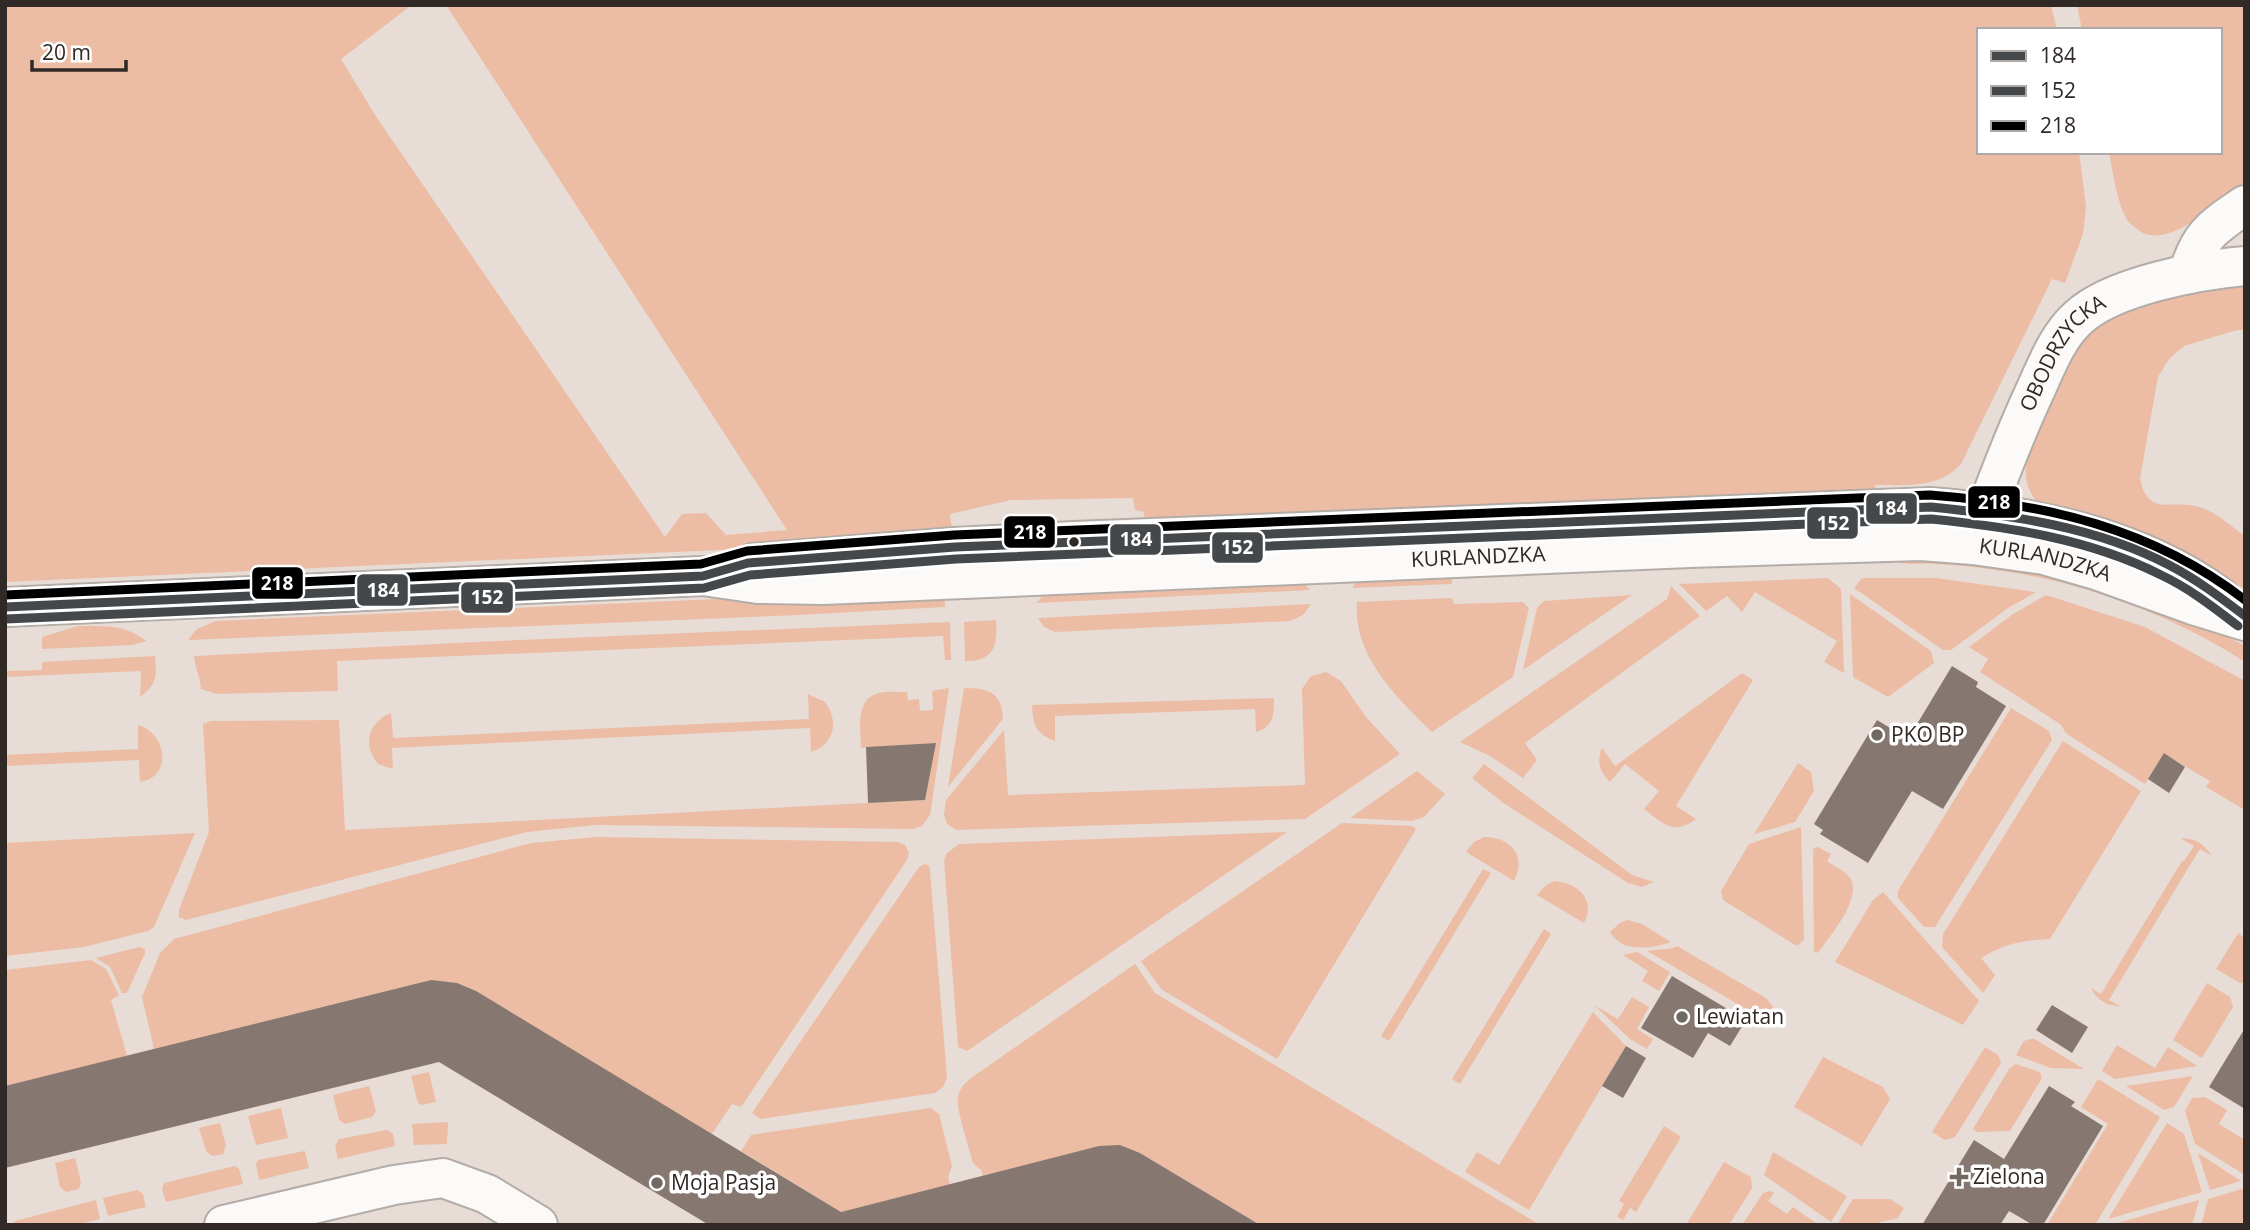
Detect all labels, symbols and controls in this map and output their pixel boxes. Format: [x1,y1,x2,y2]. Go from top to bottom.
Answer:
scale bar [32,28,126,72]
legend [1977,28,2222,154]
text: 20 m [42,38,91,66]
text: 184 [2040,41,2076,69]
text: 152 [2040,76,2076,104]
text: 218 [2040,111,2076,139]
street label: OBODRZYCKA [2013,287,2111,416]
line badge: 218 [1967,485,2021,519]
text: 218 [1978,489,2010,515]
line badge: 184 [1865,492,1918,525]
text: 184 [1875,495,1907,521]
line badge: 152 [1806,506,1859,540]
text: 152 [1817,510,1849,536]
line badge: 218 [1003,515,1056,549]
text: 218 [1014,519,1046,545]
line badge: 184 [1109,523,1162,556]
text: 184 [1120,526,1152,552]
line badge: 152 [1211,531,1264,564]
street label: KURLANDZKA [1977,531,2116,588]
text: 152 [1221,534,1253,560]
unlabelled marker [1067,535,1081,549]
street label: KURLANDZKA [1410,539,1547,573]
line badge: 218 [251,566,304,600]
text: 218 [261,570,293,596]
line badge: 184 [356,573,409,607]
text: 184 [367,577,399,603]
line badge: 152 [460,581,514,614]
text: 152 [471,584,503,610]
place label: PKO BP [1891,720,1964,748]
marker: PKO BP [1869,727,1885,743]
place label: Lewiatan [1696,1002,1784,1030]
marker: Lewiatan [1674,1009,1690,1025]
place label: Zielona [1973,1162,2045,1190]
place label: Moja Pasja [671,1168,776,1196]
marker: Zielona [1951,1169,1967,1185]
marker: Moja Pasja [649,1175,665,1191]

